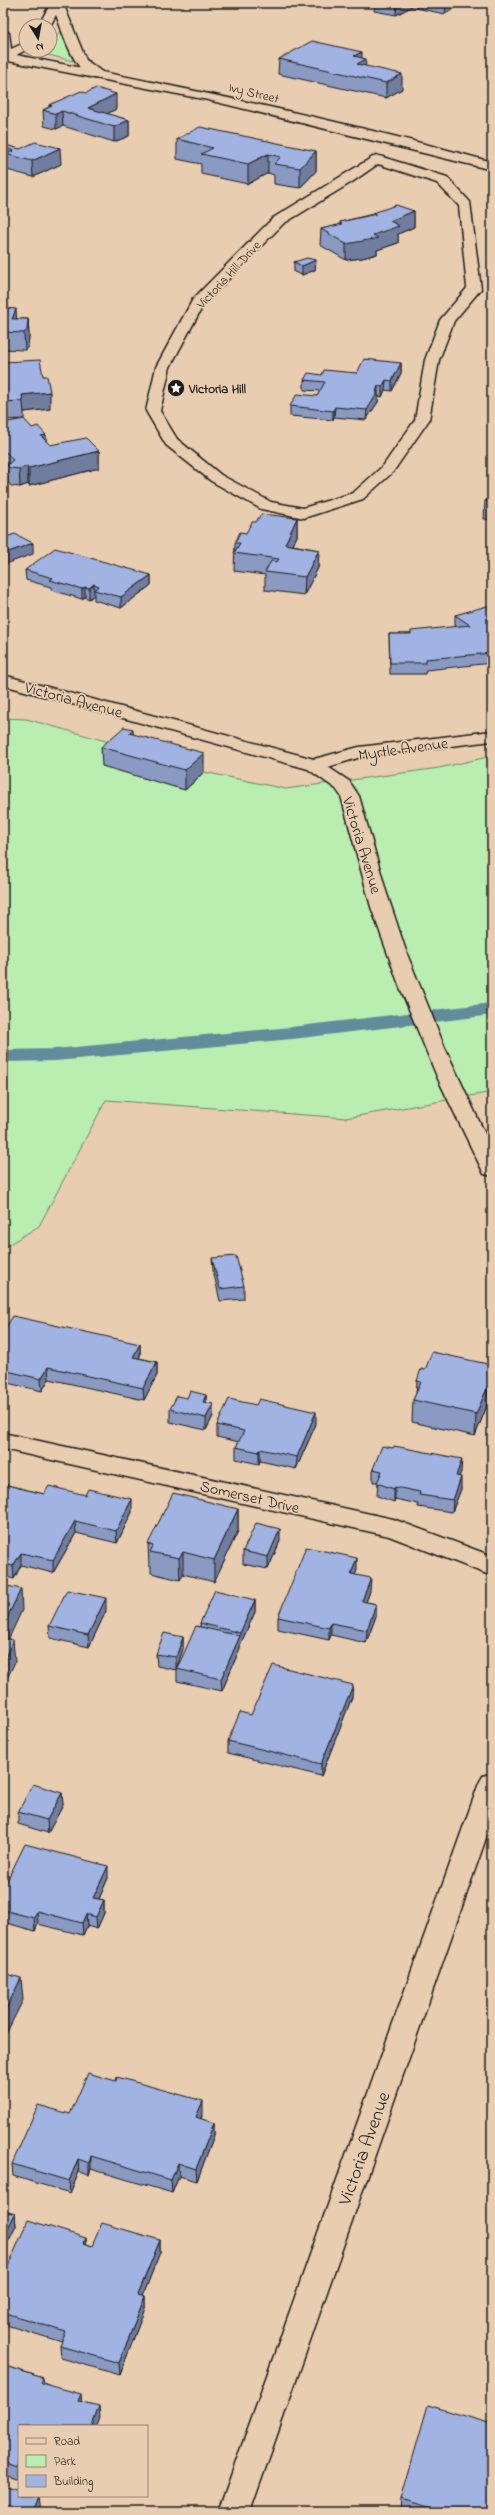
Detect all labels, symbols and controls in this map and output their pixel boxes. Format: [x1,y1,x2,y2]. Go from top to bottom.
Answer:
north arrow [18,18,58,58]
text: N [35,38,45,55]
street label: Ivy Street [226,78,281,110]
street label: Victoria Hill Drive [192,236,266,314]
place icon: Victoria Hill [166,378,186,398]
place label: Victoria Hill [188,380,246,399]
street label: Victoria Avenue [21,676,126,726]
street label: Myrtle Avenue [357,732,451,768]
street label: Victoria Avenue [335,793,387,898]
street label: Somerset Drive [198,1475,302,1521]
street label: Victoria Avenue [332,2088,399,2210]
legend [18,2425,148,2497]
text: Road [54,2433,80,2451]
text: Park [54,2453,76,2471]
text: Building [53,2473,93,2492]

